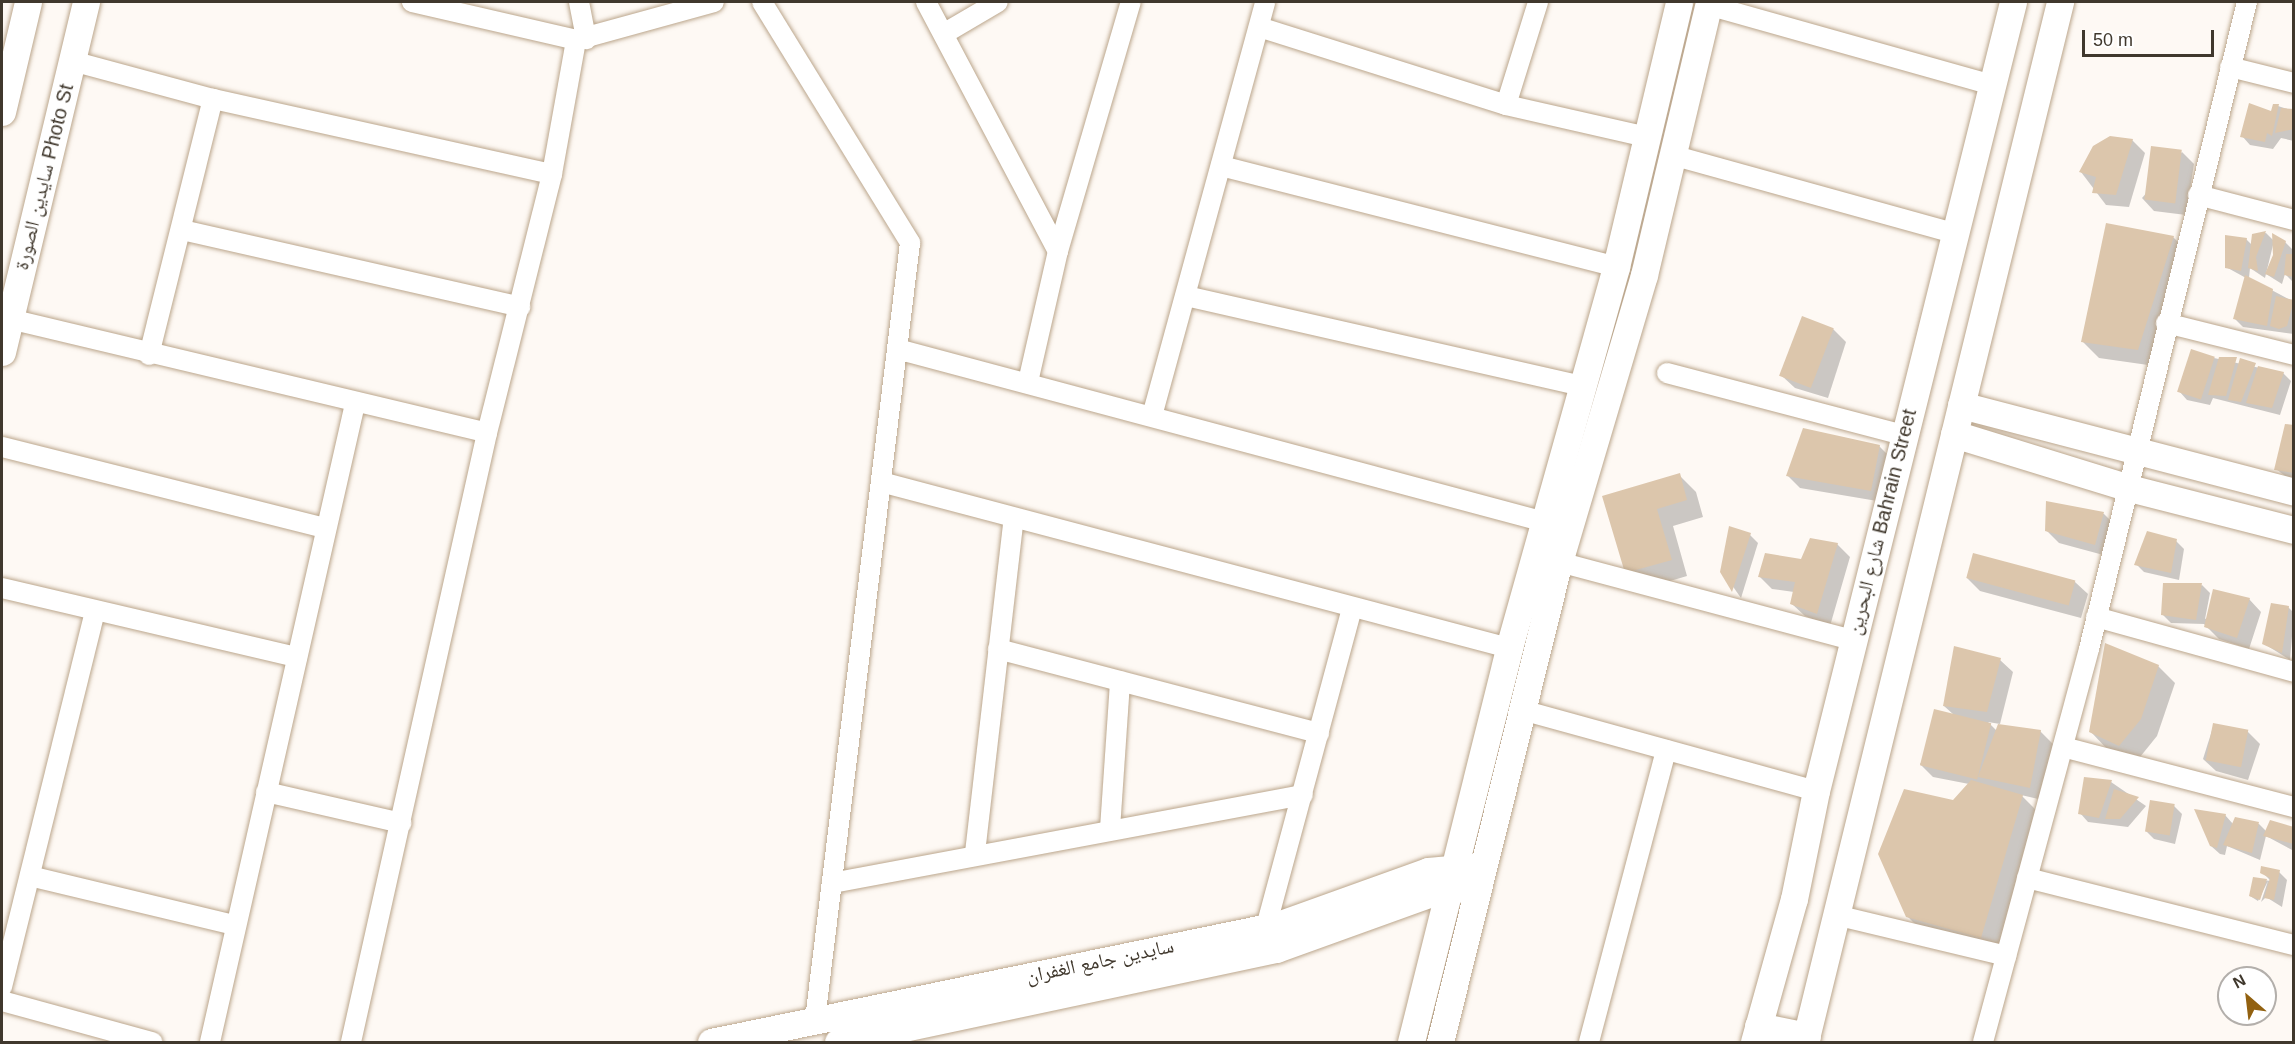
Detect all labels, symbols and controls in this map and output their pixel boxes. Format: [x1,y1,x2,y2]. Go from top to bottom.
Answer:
scale bar [2085,18,2217,56]
text: 50 m [2093,30,2133,50]
street label: سايدين الصورة Photo St [9,82,79,272]
street label: شارع البحرين Bahrain Street [1842,407,1922,637]
street label: سايدين جامع الغفران [1024,934,1176,988]
north arrow [2217,966,2277,1026]
text: N [2230,971,2248,992]

